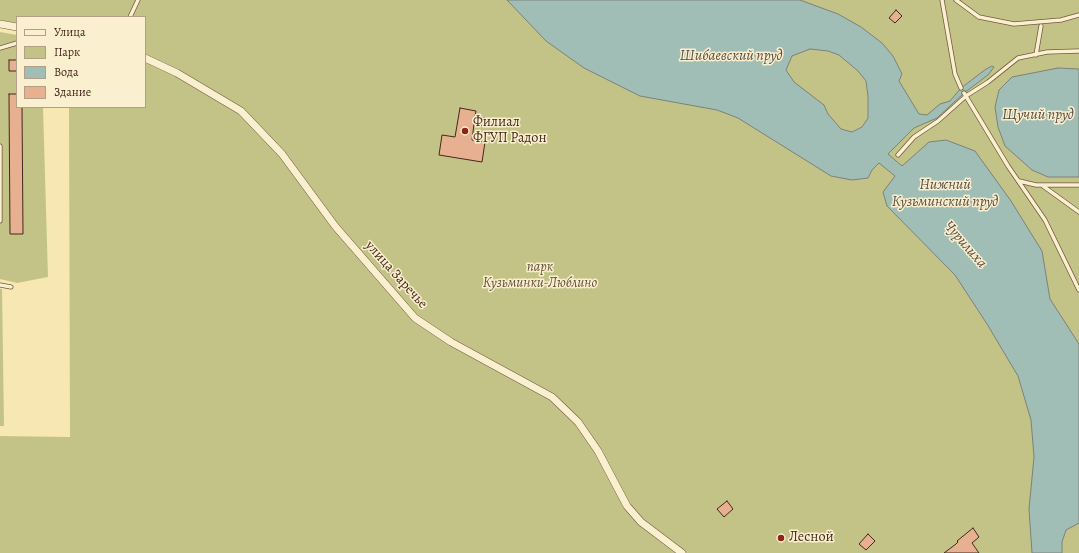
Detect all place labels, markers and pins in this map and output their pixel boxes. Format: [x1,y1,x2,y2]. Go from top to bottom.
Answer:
place label: Филиал ФГУП Радон [473,115,547,148]
marker: Филиал ФГУП Радон [460,126,470,136]
place label: Лесной [789,530,834,546]
marker: Лесной [776,533,786,543]

